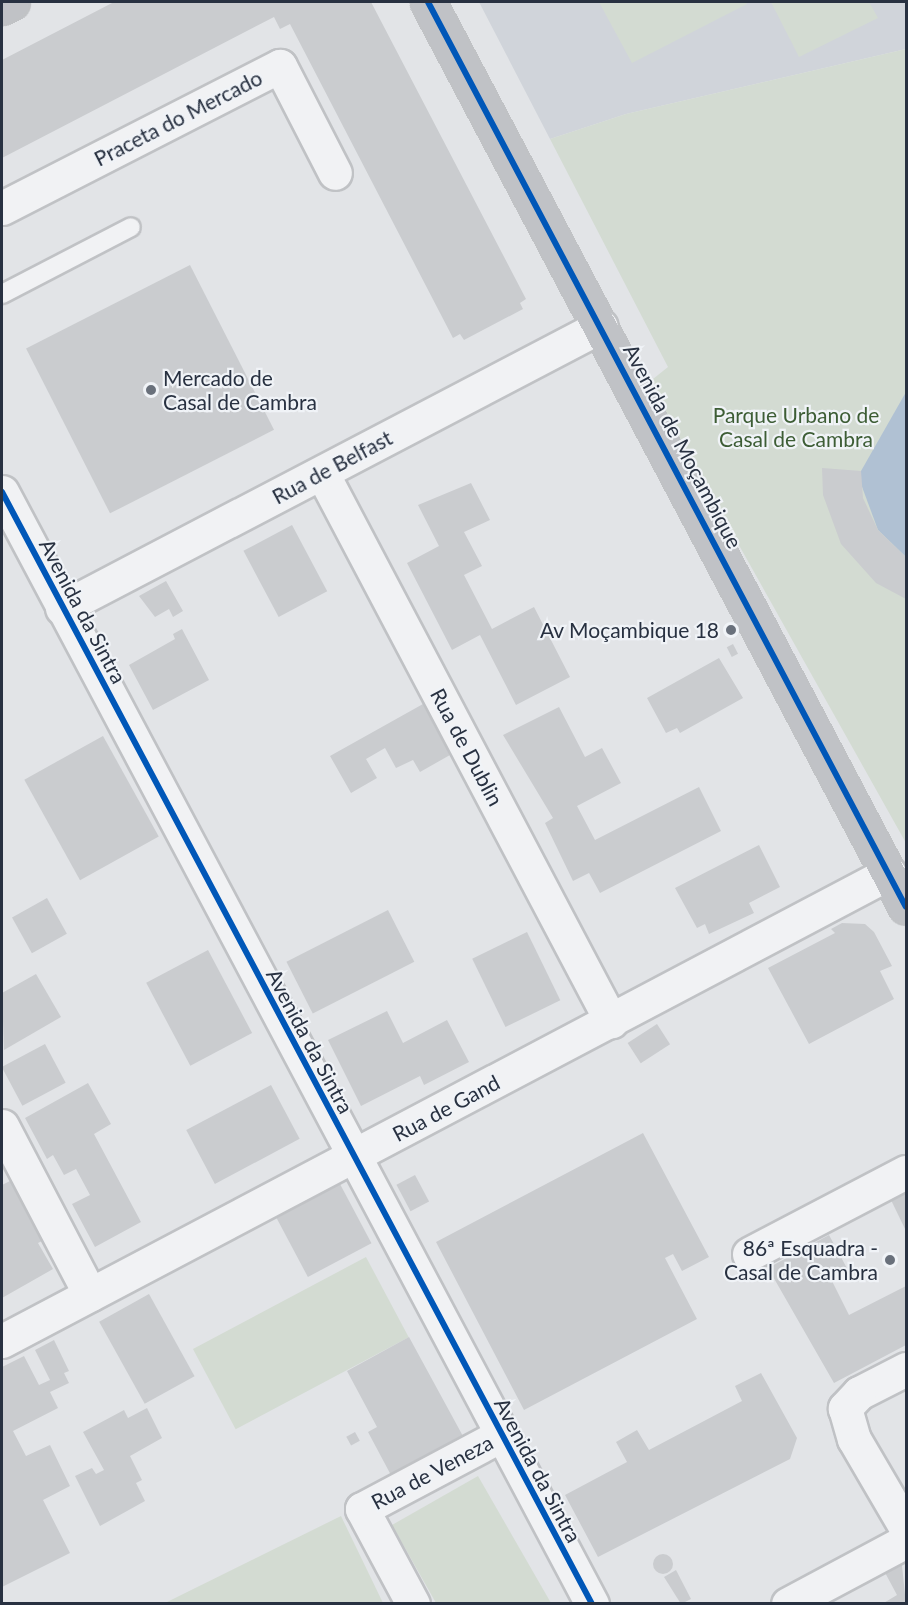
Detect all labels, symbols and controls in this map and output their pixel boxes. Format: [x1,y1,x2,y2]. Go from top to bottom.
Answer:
street label: Praceta do Mercado [90,65,266,171]
street label: Avenida de Moçambique [618,340,748,552]
place label: Mercado de Casal de Cambra [163,365,317,415]
marker: Mercado de Casal de Cambra [144,383,158,397]
park label: Parque Urbano de Casal de Cambra [713,402,879,452]
street label: Rua de Belfast [268,425,396,509]
street label: Avenida da Sintra [34,534,132,688]
place label: Av Moçambique 18 [539,617,719,643]
marker: Av Moçambique 18 [724,623,738,637]
street label: Rua de Dublin [425,684,509,810]
street label: Avenida da Sintra [261,964,359,1118]
street label: Rua de Gand [388,1069,504,1147]
place label: 86ª Esquadra - Casal de Cambra [724,1235,878,1285]
marker: 86ª Esquadra - Casal de Cambra [883,1253,897,1267]
street label: Avenida da Sintra [489,1393,587,1547]
street label: Rua de Veneza [367,1429,497,1515]

